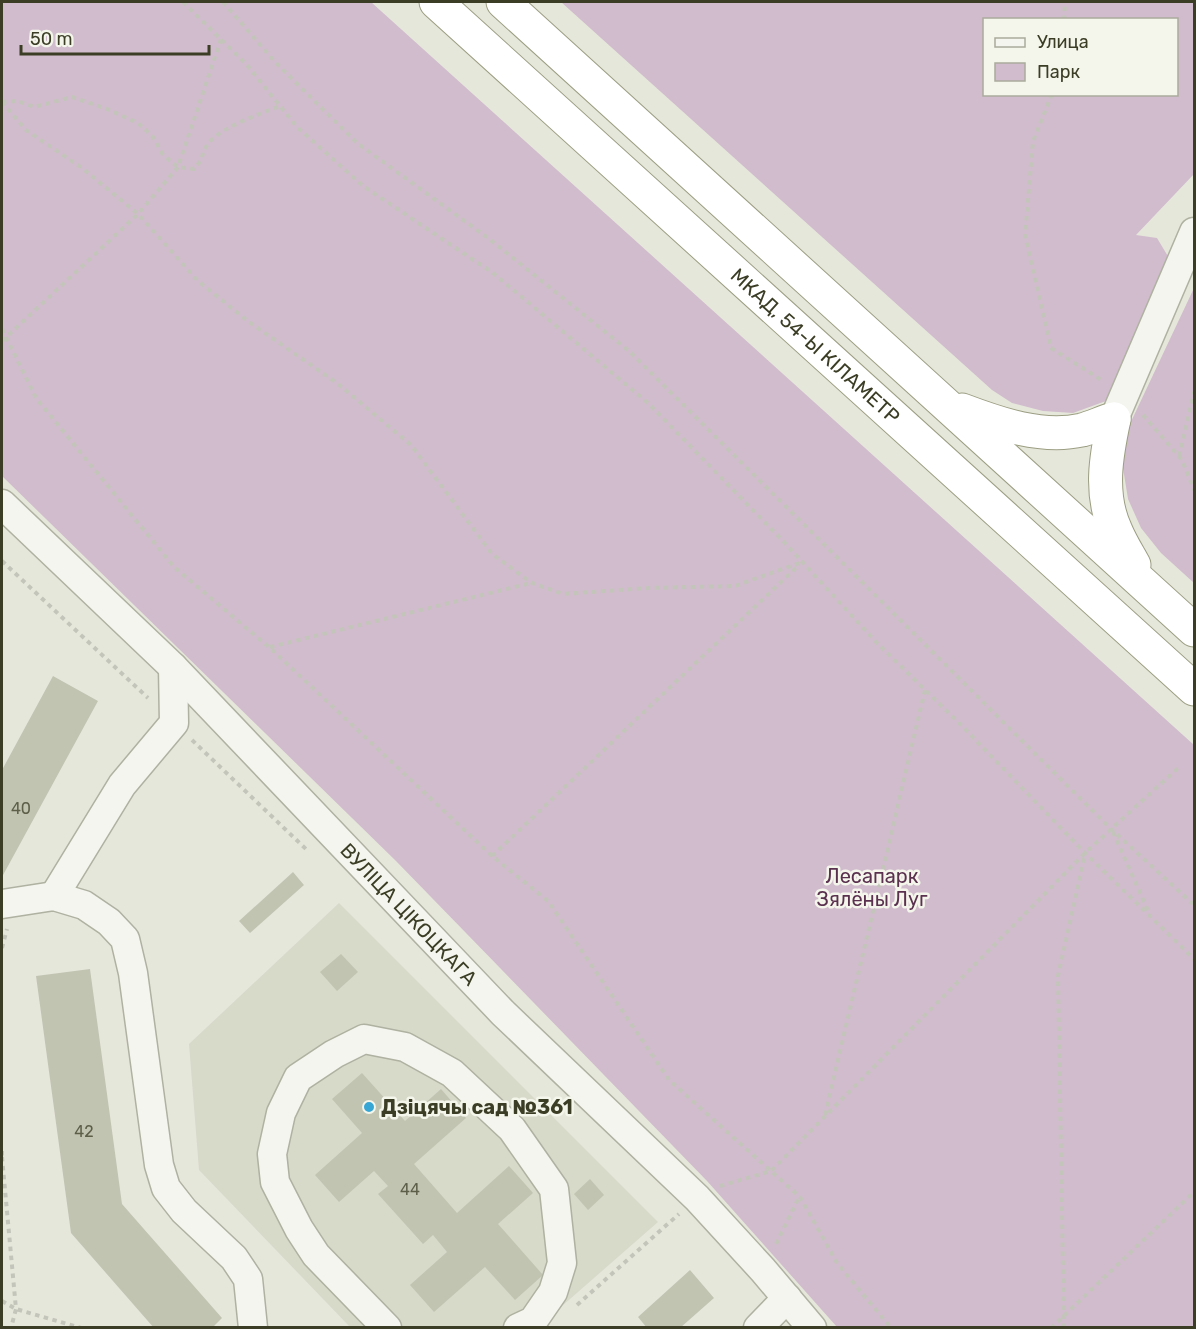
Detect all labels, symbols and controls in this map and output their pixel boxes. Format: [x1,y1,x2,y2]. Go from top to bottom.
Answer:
scale bar [21,18,208,56]
legend [983,18,1178,96]
text: 50 m [30,28,73,50]
text: Улица [1037,31,1089,53]
text: Парк [1037,61,1081,83]
street label: МКАД, 54-Ы КІЛАМЕТР [726,263,905,429]
house number: 40 [11,799,31,818]
street label: ВУЛІЦА ЦІКОЦКАГА [335,838,482,990]
park label: Лесапарк Зялёны Луг [816,864,928,911]
place label: Дзіцячы сад №361 [381,1095,573,1119]
marker: Дзіцячы сад №361 [362,1100,376,1114]
house number: 42 [74,1122,94,1141]
house number: 44 [400,1180,420,1199]

